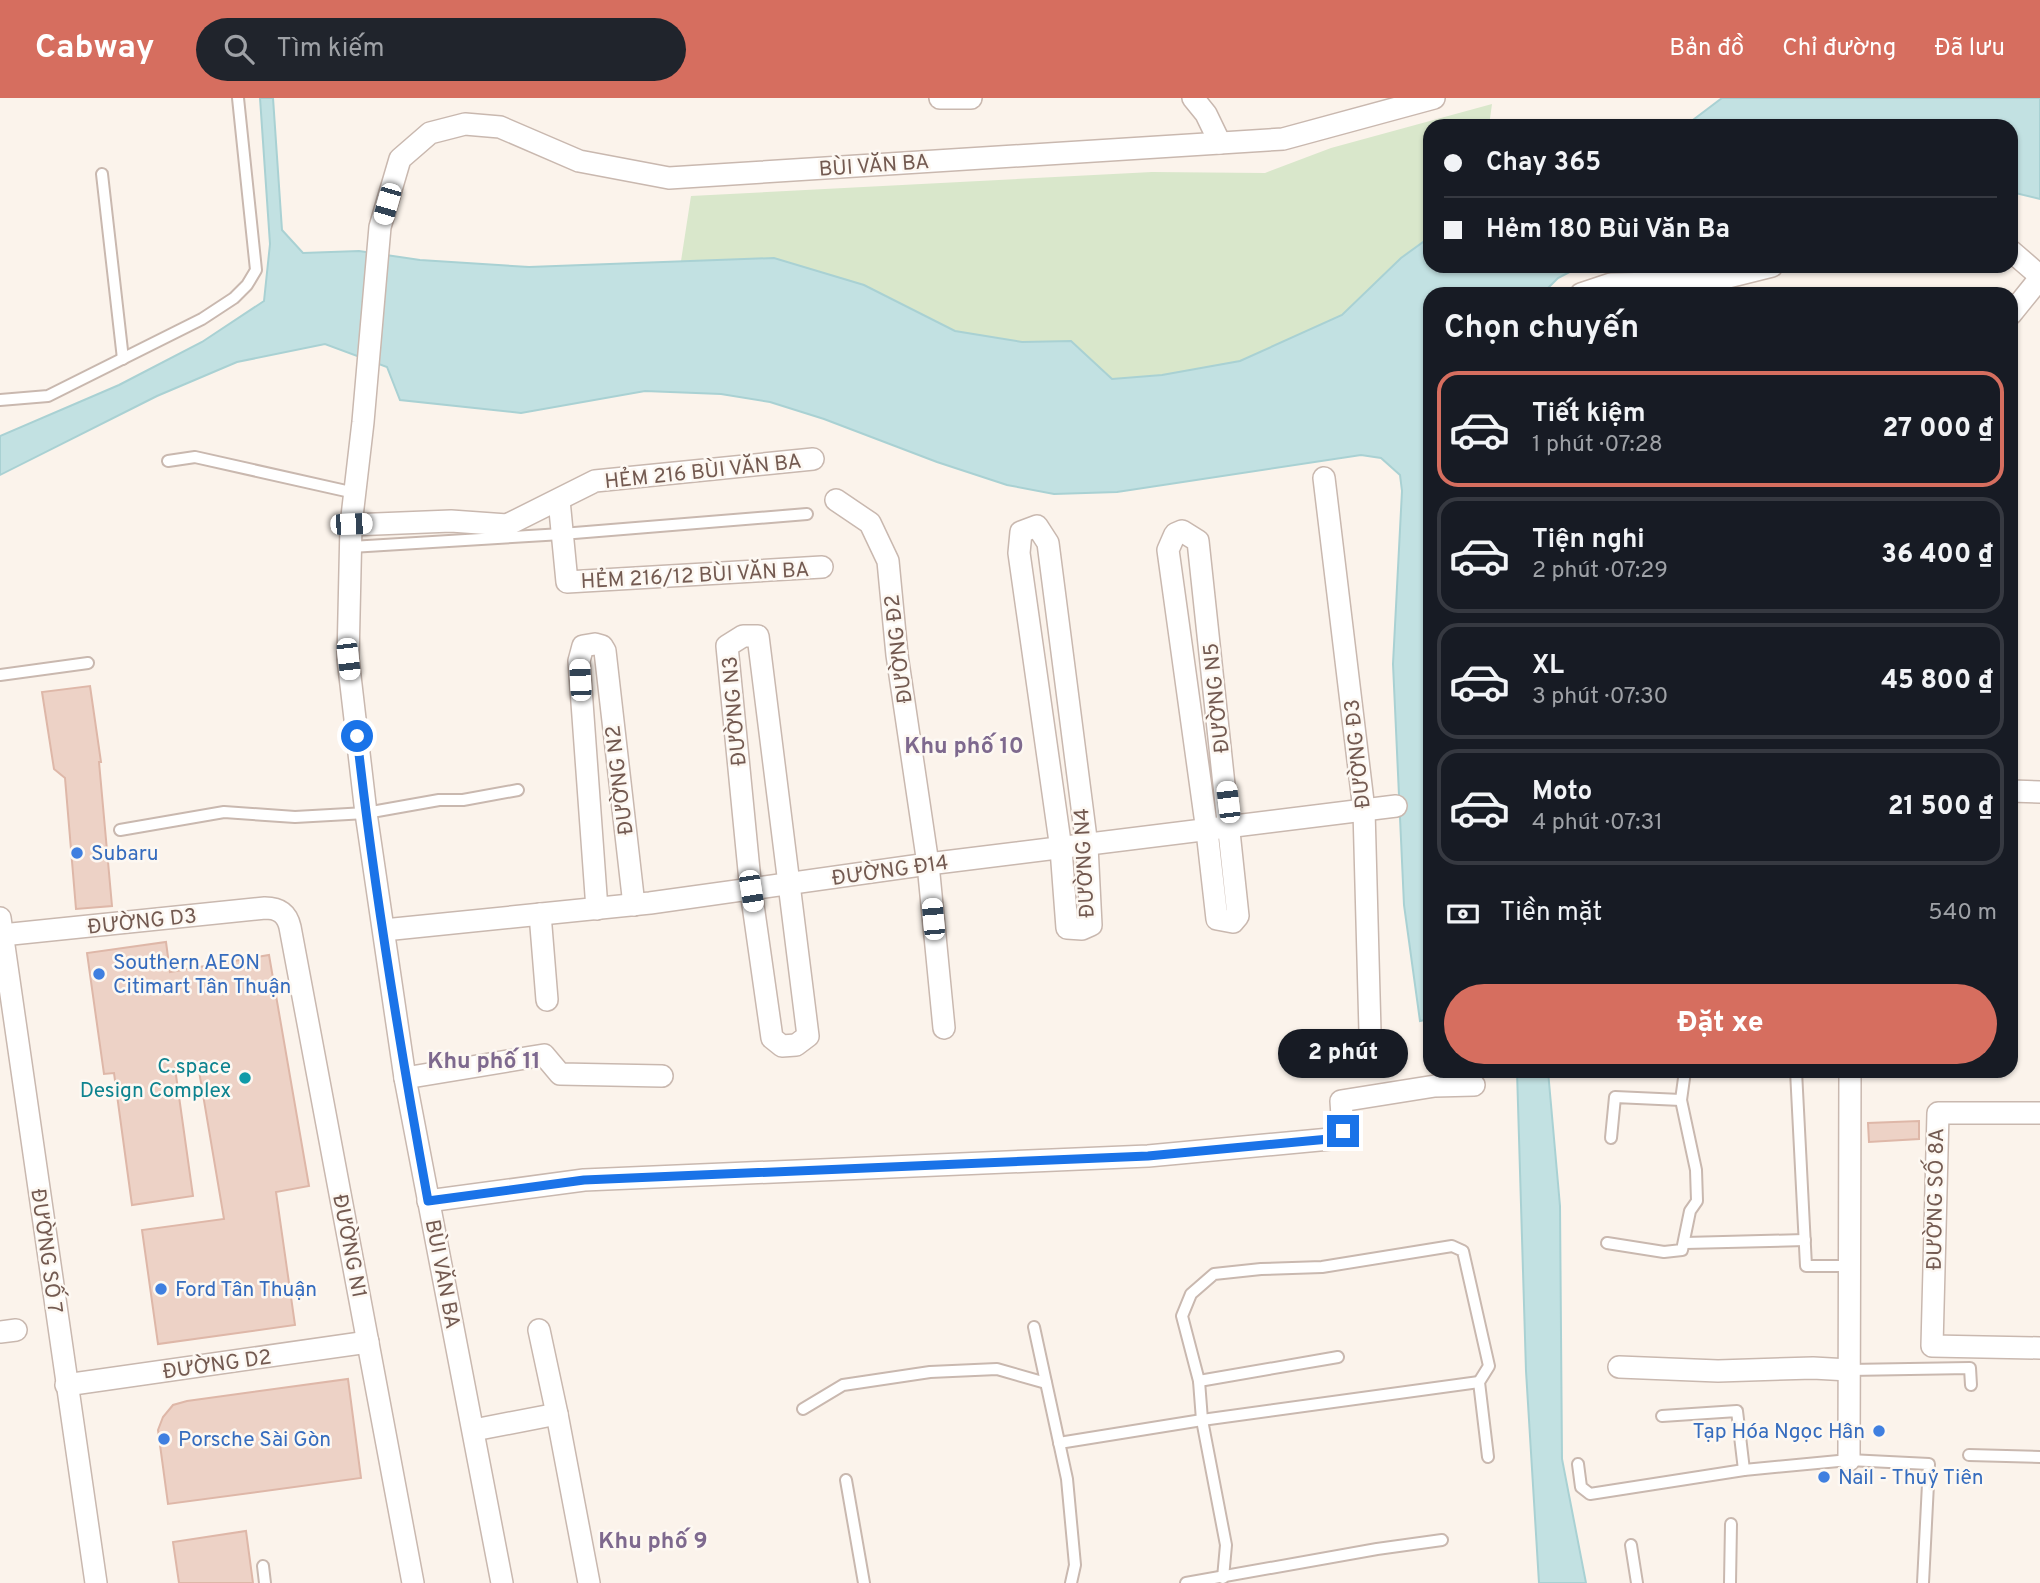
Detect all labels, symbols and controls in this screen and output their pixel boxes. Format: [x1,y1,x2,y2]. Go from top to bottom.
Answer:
search box [196,18,686,81]
text: Cabway [35,28,154,70]
icon: search [220,30,258,68]
text: Tìm kiếm [276,33,385,66]
text: Bản đồ [1669,34,1744,64]
text: Chỉ đường [1782,34,1896,64]
text: Đã lưu [1934,34,2005,64]
text: Chay 365 [1486,147,1601,180]
street label: BÙI VĂN BA [818,148,930,184]
car [372,181,403,227]
text: Hẻm 180 Bùi Văn Ba [1486,214,1730,247]
text: Chọn chuyến [1444,309,1639,349]
icon: car [1448,398,1511,461]
text: Tiết kiệm [1532,398,1645,431]
text: 27 000 ₫ [1882,413,1993,446]
text: 1 phút · 07:28 [1532,431,1663,460]
street label: HẺM 216 BÙI VĂN BA [603,448,803,496]
car [330,513,373,535]
icon: car [1448,524,1511,587]
text: Tiện nghi [1532,524,1645,557]
text: 36 400 ₫ [1881,539,1993,572]
street label: HẺM 216/12 BÙI VĂN BA [580,556,810,596]
text: 2 phút · 07:29 [1532,557,1668,586]
street label: ĐƯỜNG Đ2 [878,593,920,705]
car [336,637,361,681]
street label: ĐƯỜNG N5 [1197,641,1237,754]
icon: car [1448,650,1511,713]
text: XL [1532,650,1564,683]
street label: ĐƯỜNG N3 [716,655,754,767]
car [569,658,592,702]
text: 45 800 ₫ [1881,665,1993,698]
text: 3 phút · 07:30 [1532,683,1668,712]
street label: ĐƯỜNG Đ3 [1338,698,1378,810]
route start [341,720,373,752]
street label: ĐƯỜNG N2 [599,723,641,836]
district label: Khu phố 10 [904,732,1024,762]
icon: car [1448,776,1511,839]
text: Moto [1532,776,1592,809]
car [1216,780,1241,824]
text: 21 500 ₫ [1888,791,1993,824]
street label: ĐƯỜNG N4 [1068,807,1102,919]
text: 4 phút · 07:31 [1532,809,1663,838]
place label: Subaru [91,841,159,868]
marker: Subaru [69,845,85,861]
street label: ĐƯỜNG Đ14 [830,849,950,893]
car [738,869,765,913]
icon: cash [1444,895,1482,933]
car [921,897,946,941]
text: Tiền mặt [1500,897,1602,930]
text: 540 m [1928,899,1997,928]
street label: ĐƯỜNG D3 [86,902,198,942]
place label: Southern AEON Citimart Tân Thuận [113,950,291,1001]
marker: Southern AEON Citimart Tân Thuận [91,966,107,982]
button: Đặt xe [1444,984,1997,1064]
callout: 2 phút [1278,1030,1408,1079]
text: 2 phút [1308,1039,1378,1068]
district label: Khu phố 11 [427,1047,541,1077]
place label: C.space Design Complex [80,1054,231,1105]
marker: C.space Design Complex [237,1070,253,1086]
route end [1327,1115,1359,1147]
street label: ĐƯỜNG SỐ 8A [1918,1128,1951,1270]
street label: ĐƯỜNG SỐ 7 [23,1187,72,1315]
street label: ĐƯỜNG N1 [325,1192,373,1301]
street label: BÙI VĂN BA [418,1217,466,1331]
place label: Ford Tân Thuận [175,1277,317,1304]
marker: Ford Tân Thuận [153,1281,169,1297]
street label: ĐƯỜNG D2 [161,1343,273,1386]
place label: Tạp Hóa Ngọc Hân [1693,1419,1865,1446]
marker: Tạp Hóa Ngọc Hân [1871,1423,1887,1439]
place label: Porsche Sài Gòn [178,1427,331,1454]
marker: Porsche Sài Gòn [156,1431,172,1447]
place label: Nail - Thuỷ Tiên [1838,1465,1984,1492]
marker: Nail - Thuỷ Tiên [1816,1469,1832,1485]
district label: Khu phố 9 [598,1527,708,1557]

